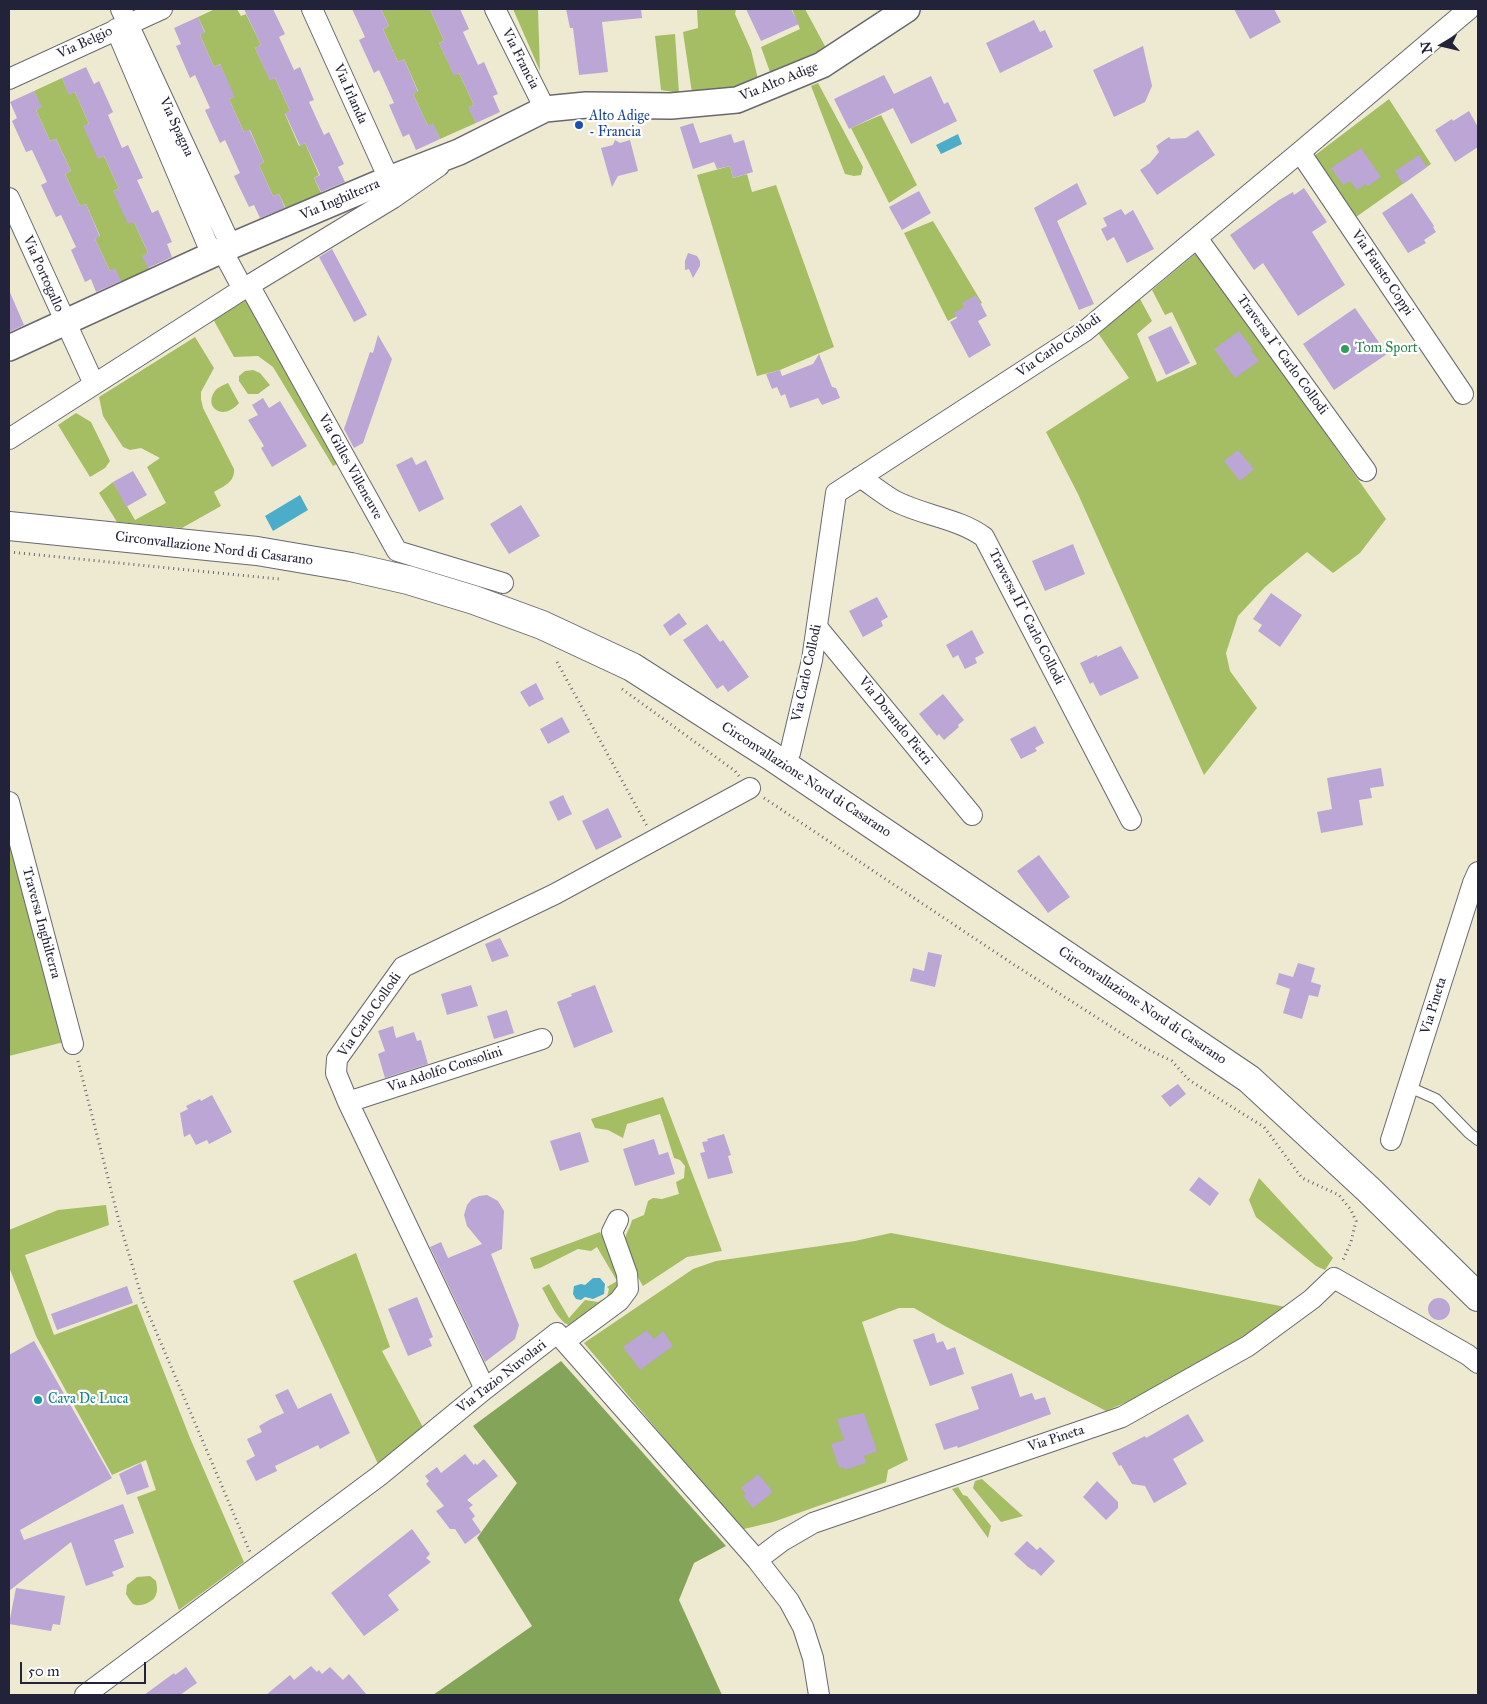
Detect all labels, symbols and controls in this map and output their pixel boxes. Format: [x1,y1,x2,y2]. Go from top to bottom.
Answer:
north arrow [1417,20,1467,70]
street label: Via Belgio [55,23,115,63]
street label: Via Francia [498,26,542,92]
text: N [1417,40,1436,55]
street label: Via Alto Adige [737,59,821,105]
street label: Via Irlanda [329,61,371,127]
street label: Via Spagna [155,95,197,159]
place label: Alto Adige - Francia [589,109,650,142]
marker: Alto Adige - Francia [573,119,585,131]
street label: Via Inghilterra [298,176,382,224]
street label: Via Fausto Coppi [1347,227,1417,319]
street label: Via Portogallo [19,233,67,315]
street label: Traversa I^ Carlo Collodi [1233,292,1331,418]
street label: Via Carlo Collodi [1014,311,1104,381]
place label: Tom Sport [1355,341,1418,357]
marker: Tom Sport [1339,343,1351,355]
street label: Via Gilles Villeneuve [314,411,386,523]
street label: Circonvallazione Nord di Casarano [114,529,314,569]
street label: Traversa II^ Carlo Collodi [984,546,1068,688]
street label: Via Carlo Collodi [788,623,826,723]
street label: Via Dorando Pietri [854,674,936,768]
street label: Circonvallazione Nord di Casarano [718,719,894,841]
street label: Traversa Inghilterra [18,865,64,981]
street label: Circonvallazione Nord di Casarano [1055,943,1229,1069]
street label: Via Carlo Collodi [335,970,405,1060]
street label: Via Pineta [1417,976,1451,1036]
street label: Via Adolfo Consolini [385,1043,505,1097]
street label: Via Tazio Nuvolari [454,1337,550,1417]
place label: Cava De Luca [48,1392,128,1408]
marker: Cava De Luca [32,1394,44,1406]
street label: Via Pineta [1026,1422,1086,1456]
scale bar [22,1652,149,1684]
text: 50 m [28,1662,60,1680]

